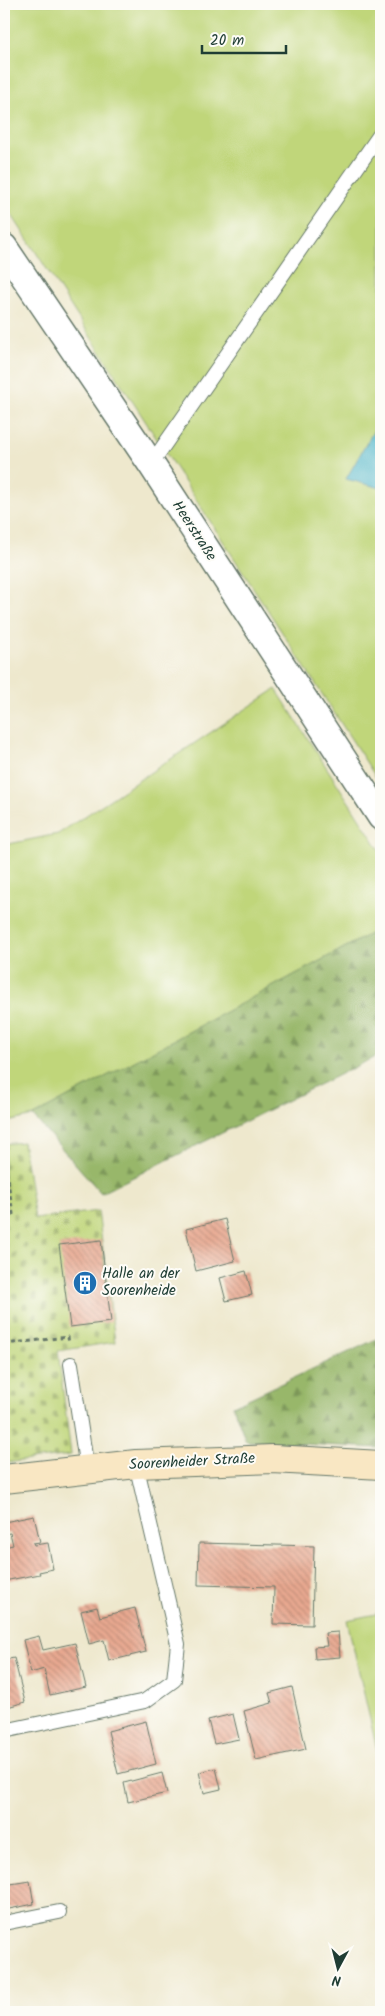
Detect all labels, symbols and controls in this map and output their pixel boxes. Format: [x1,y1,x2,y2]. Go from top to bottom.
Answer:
scale bar [202,22,286,54]
text: 20 m [210,29,244,53]
street label: Heerstraße [165,496,223,566]
place label: Halle an der Soorenheide [102,1262,180,1303]
building icon: Halle an der Soorenheide [72,1270,98,1296]
street label: Soorenheider Straße [128,1447,256,1477]
north arrow [312,1944,362,1994]
text: N [331,1968,342,1991]

